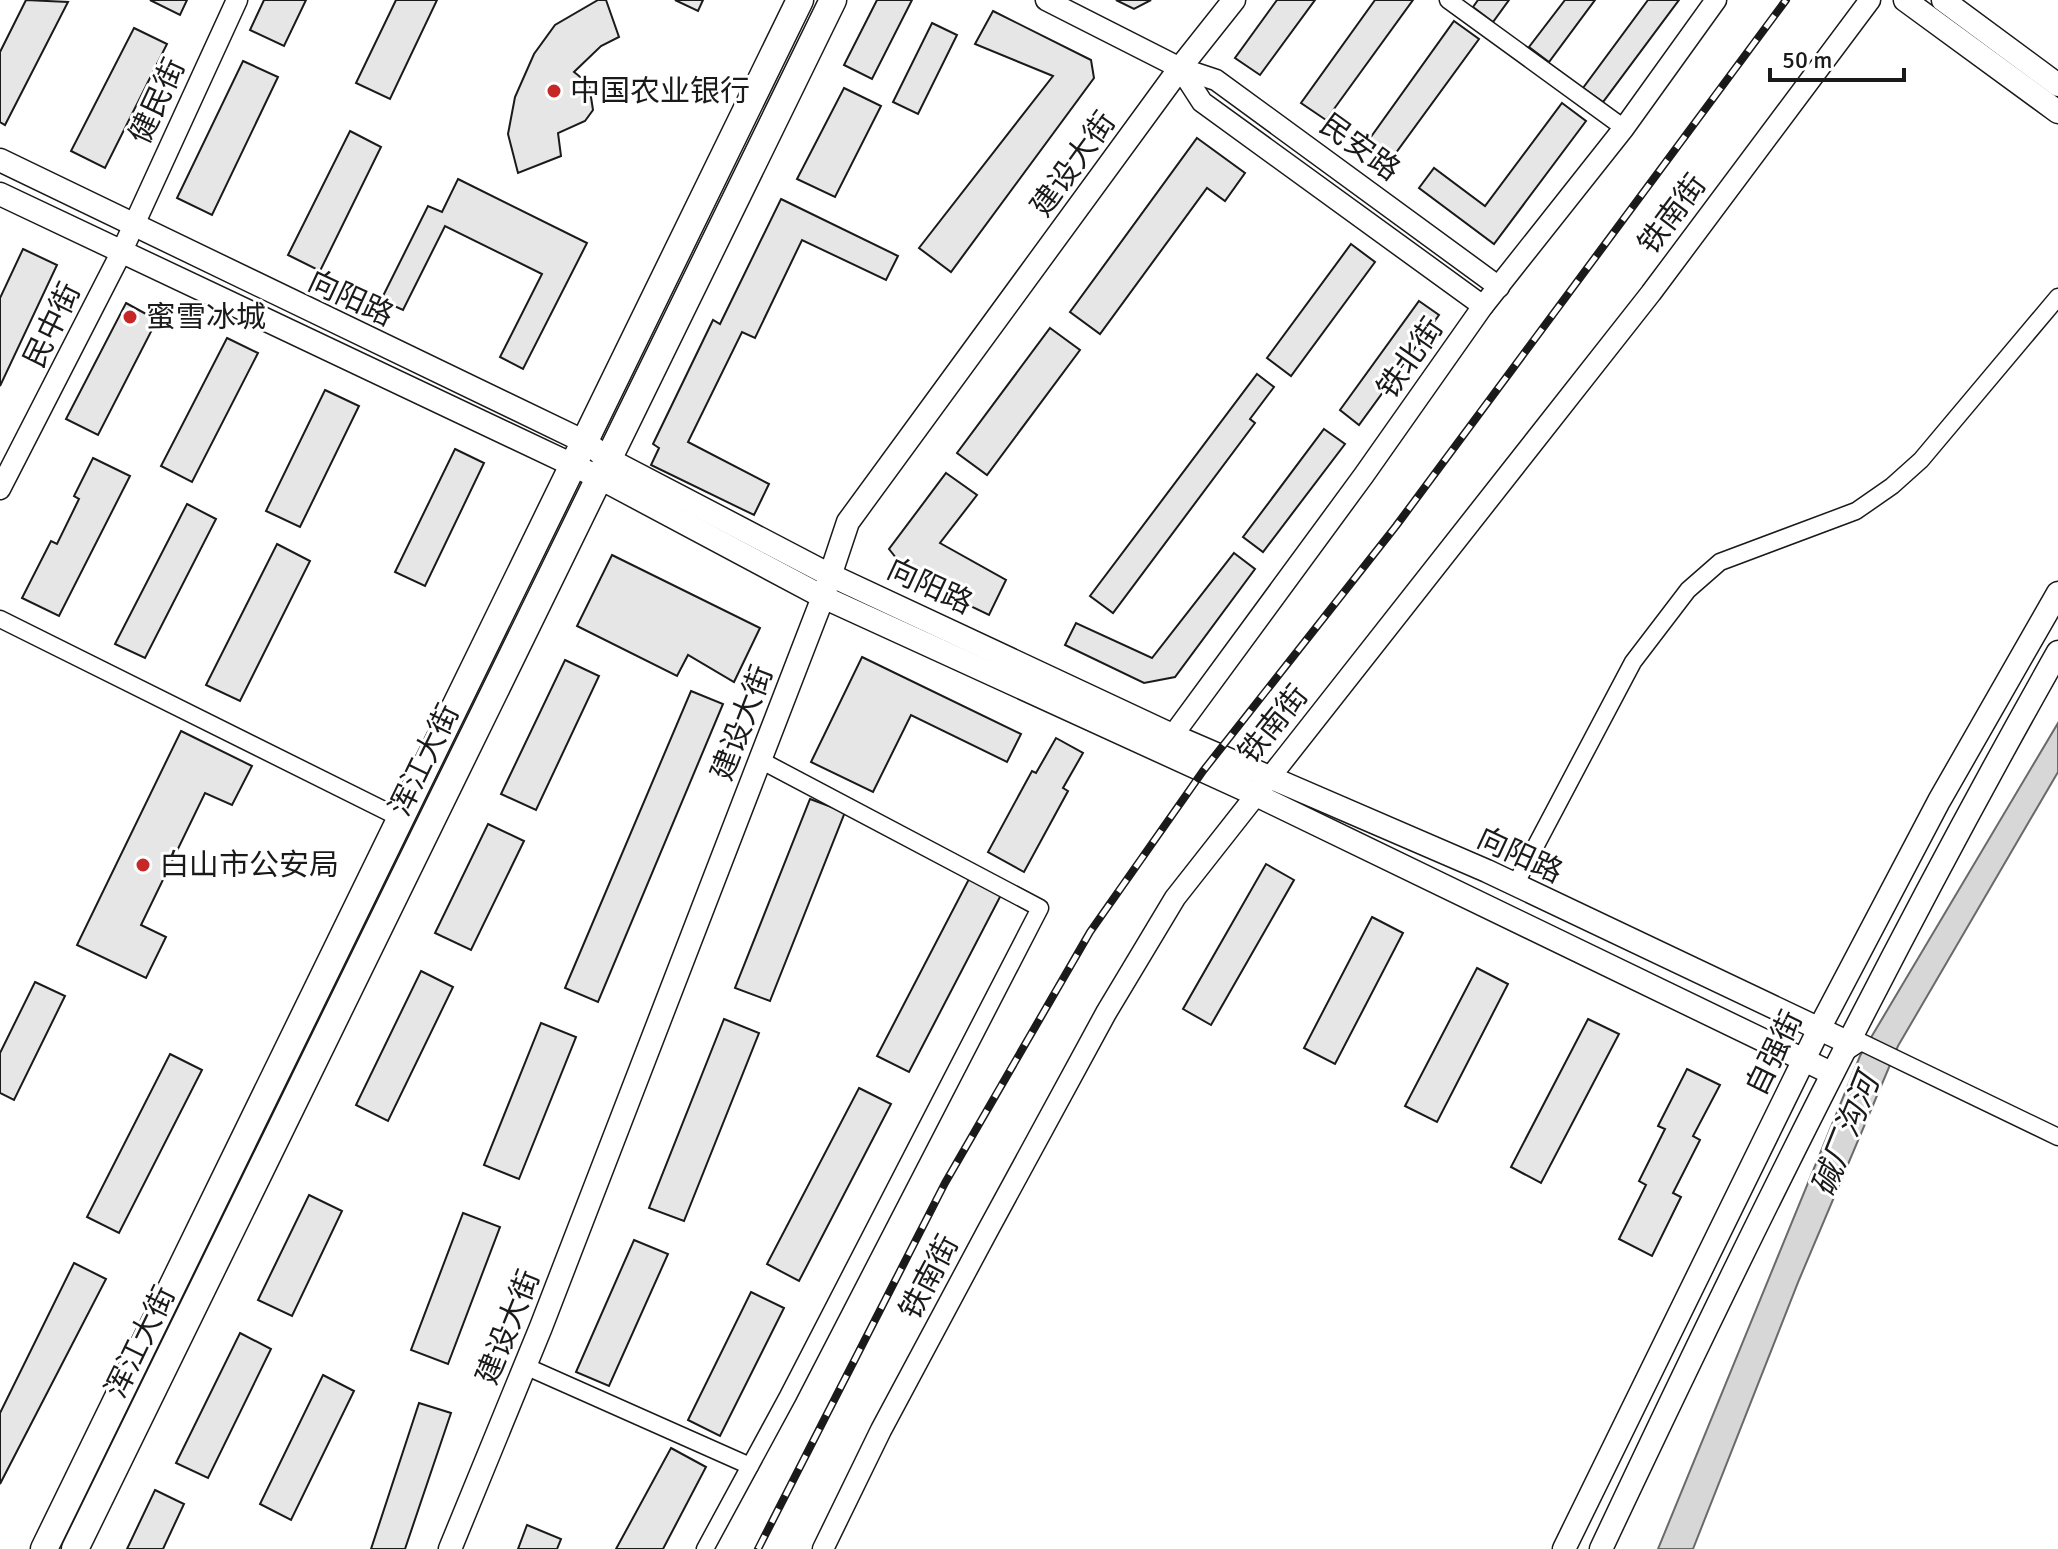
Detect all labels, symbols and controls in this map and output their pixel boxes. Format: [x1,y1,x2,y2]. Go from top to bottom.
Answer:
scale bar [1770,32,1904,82]
text: 50 m [1782,45,1832,75]
street label: 健民街 [122,53,193,150]
place label: 中国农业银行 [570,73,750,110]
marker: 中国农业银行 [545,82,563,100]
street label: 建设大街 [1023,105,1124,224]
street label: 民安路 [1312,106,1407,189]
street label: 铁南街 [1631,167,1714,261]
street label: 向阳路 [302,263,399,334]
street label: 民中街 [16,277,89,374]
place label: 蜜雪冰城 [146,299,266,336]
marker: 蜜雪冰城 [121,308,139,326]
street label: 铁北街 [1369,311,1451,406]
street label: 向阳路 [881,551,978,622]
street label: 建设大街 [704,661,781,786]
street label: 铁南街 [1231,678,1316,771]
street label: 浑江大街 [382,698,467,822]
street label: 向阳路 [1471,820,1568,891]
place label: 白山市公安局 [159,847,339,884]
marker: 白山市公安局 [134,856,152,874]
street label: 自强街 [1738,1005,1811,1102]
water label: 碱厂沟河 [1803,1063,1890,1202]
street label: 铁南街 [892,1229,967,1326]
street label: 建设大街 [469,1265,548,1390]
street label: 浑江大街 [98,1280,183,1404]

